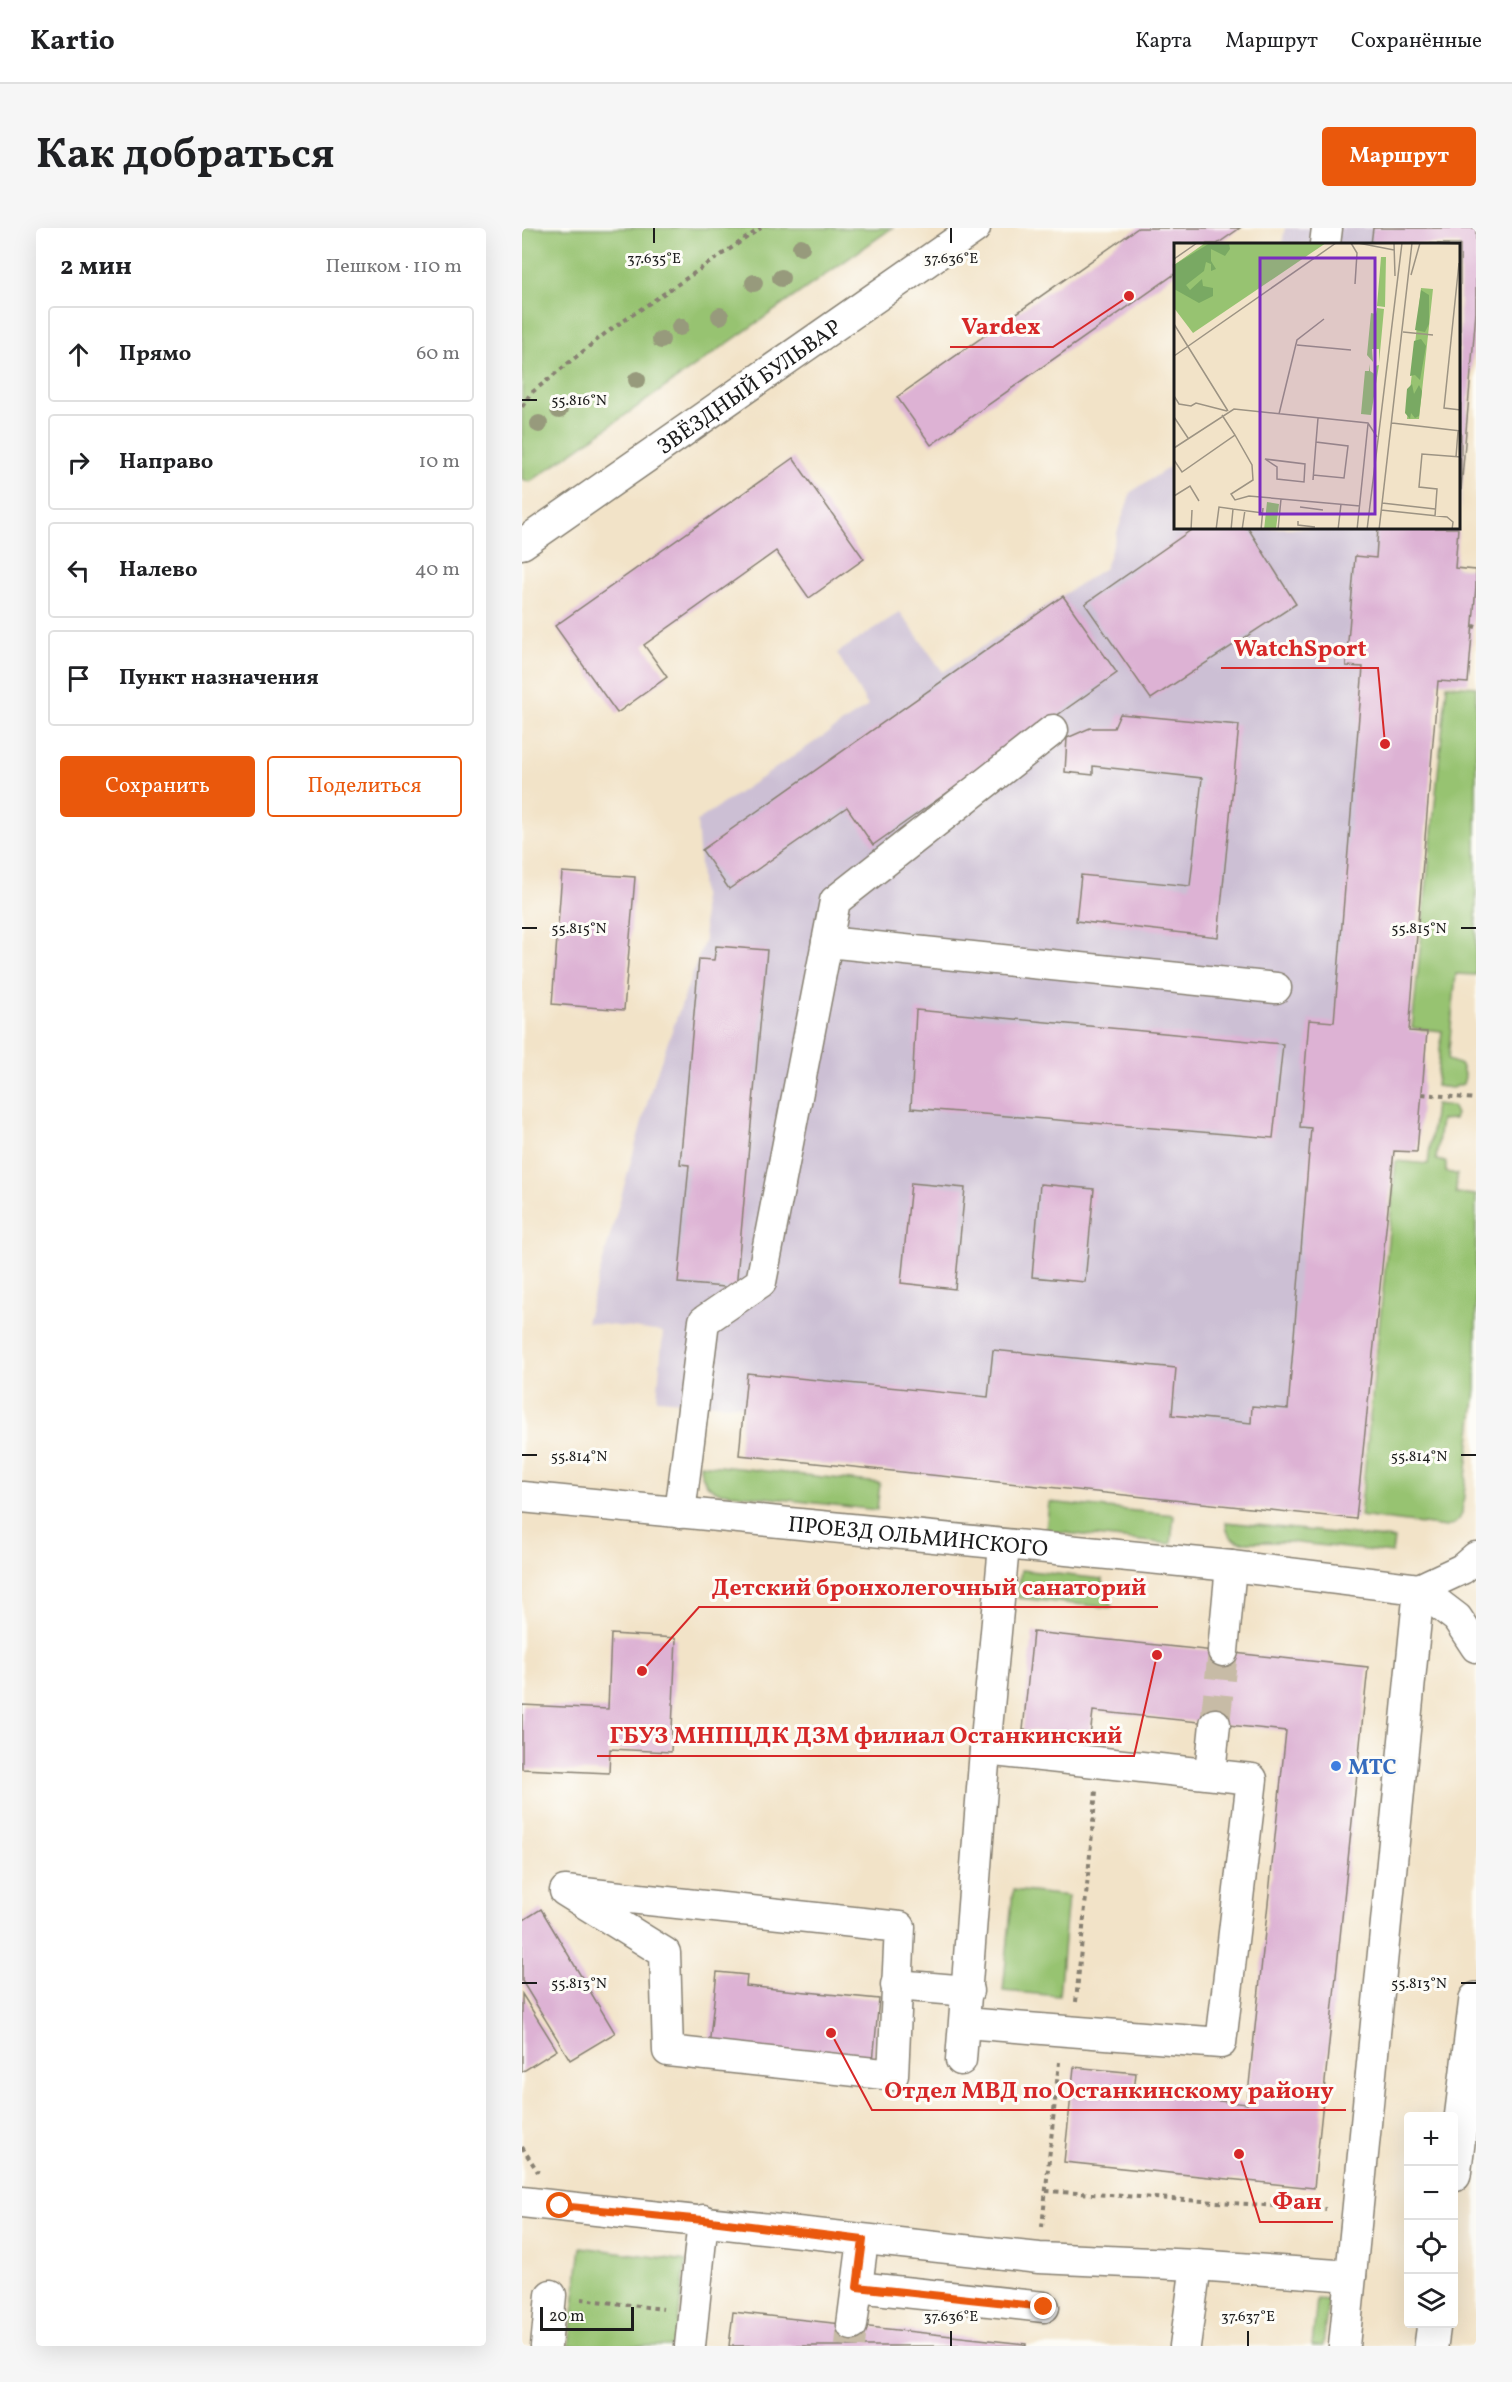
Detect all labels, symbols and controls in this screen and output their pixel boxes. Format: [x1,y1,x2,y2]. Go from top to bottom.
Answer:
text: Kartio [30,22,115,61]
text: Карта [1135,27,1192,56]
text: Маршрут [1225,27,1318,56]
text: Сохранённые [1351,27,1482,56]
text: Как добраться [36,127,335,186]
button: Маршрут [1322,127,1476,186]
inset map [1174,243,1461,530]
text: 2 мин [60,249,132,285]
text: 37.635°E [627,249,681,270]
text: 37.636°E [924,249,978,270]
text: Пешком · 110 m [326,253,462,281]
callout: Vardex [950,305,1053,347]
text: Vardex [961,311,1041,345]
street label: ЗВЁЗДНЫЙ БУЛЬВАР [651,313,848,463]
icon: ahead [62,338,95,371]
text: Прямо [119,339,191,370]
text: 60 m [416,340,460,368]
text: 55.816°N [551,391,607,412]
icon: right [62,446,95,479]
text: Направо [119,447,213,478]
text: 10 m [419,448,460,476]
icon: left [62,554,95,587]
text: Налево [119,555,198,586]
text: 40 m [415,556,460,584]
callout: WatchSport [1221,626,1378,668]
text: WatchSport [1234,633,1366,667]
icon: arrive [62,662,95,695]
text: Пункт назначения [119,663,319,694]
button: Сохранить [60,756,255,817]
button: Поделиться [267,756,462,817]
text: 55.815°N [551,919,607,940]
text: 55.815°N [1391,919,1447,940]
text: 55.814°N [551,1447,607,1468]
text: 55.814°N [1391,1447,1447,1468]
street label: ПРОЕЗД ОЛЬМИНСКОГО [787,1510,1049,1566]
callout: Детский бронхолегочный санаторий [699,1565,1158,1607]
text: Детский бронхолегочный санаторий [711,1572,1147,1606]
callout: ГБУЗ МНПЦДК ДЗМ филиал Останкинский [597,1714,1134,1756]
text: ГБУЗ МНПЦДК ДЗМ филиал Останкинский [610,1720,1122,1754]
place label: МТС [1348,1753,1397,1784]
marker: МТС [1329,1759,1343,1773]
text: 55.813°N [551,1974,607,1995]
text: 55.813°N [1391,1974,1447,1995]
callout: Отдел МВД по Останкинскому району [872,2068,1346,2110]
text: Отдел МВД по Останкинскому району [884,2075,1334,2109]
map controls [1404,2112,1458,2328]
button: + [1404,2112,1458,2166]
button: − [1404,2166,1458,2220]
callout: Фан [1260,2180,1333,2222]
text: Фан [1272,2186,1322,2220]
route start [546,2192,572,2218]
button: locate [1404,2220,1458,2274]
button: layers [1404,2274,1458,2328]
route end [1030,2293,1056,2319]
scale bar [540,2304,634,2332]
text: 20 m [549,2306,584,2328]
text: 37.636°E [924,2307,978,2328]
text: 37.637°E [1221,2307,1275,2328]

